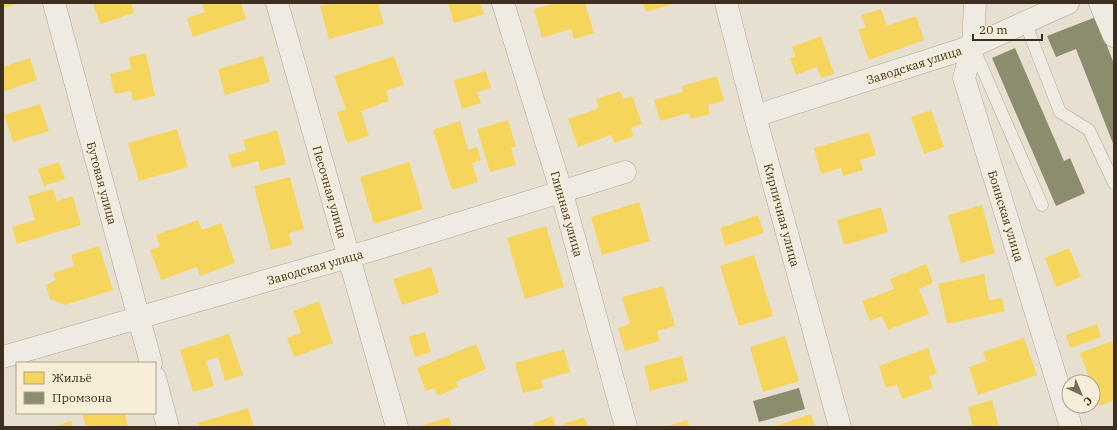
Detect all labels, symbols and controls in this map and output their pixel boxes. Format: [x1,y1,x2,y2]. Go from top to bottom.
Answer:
scale bar [973,16,1042,42]
text: 20 m [979,22,1008,37]
street label: Заводская улица [864,42,964,87]
street label: Бутовая улица [84,140,120,227]
street label: Песочная улица [310,144,351,241]
street label: Кирпичная улица [761,162,803,269]
street label: Боинская улица [985,168,1027,264]
street label: Глинная улица [548,169,587,259]
street label: Заводская улица [265,246,365,288]
legend [16,362,156,414]
text: Жильё [52,370,92,385]
north arrow [1061,374,1101,414]
text: Промзона [52,390,112,405]
text: С [1080,394,1095,409]

